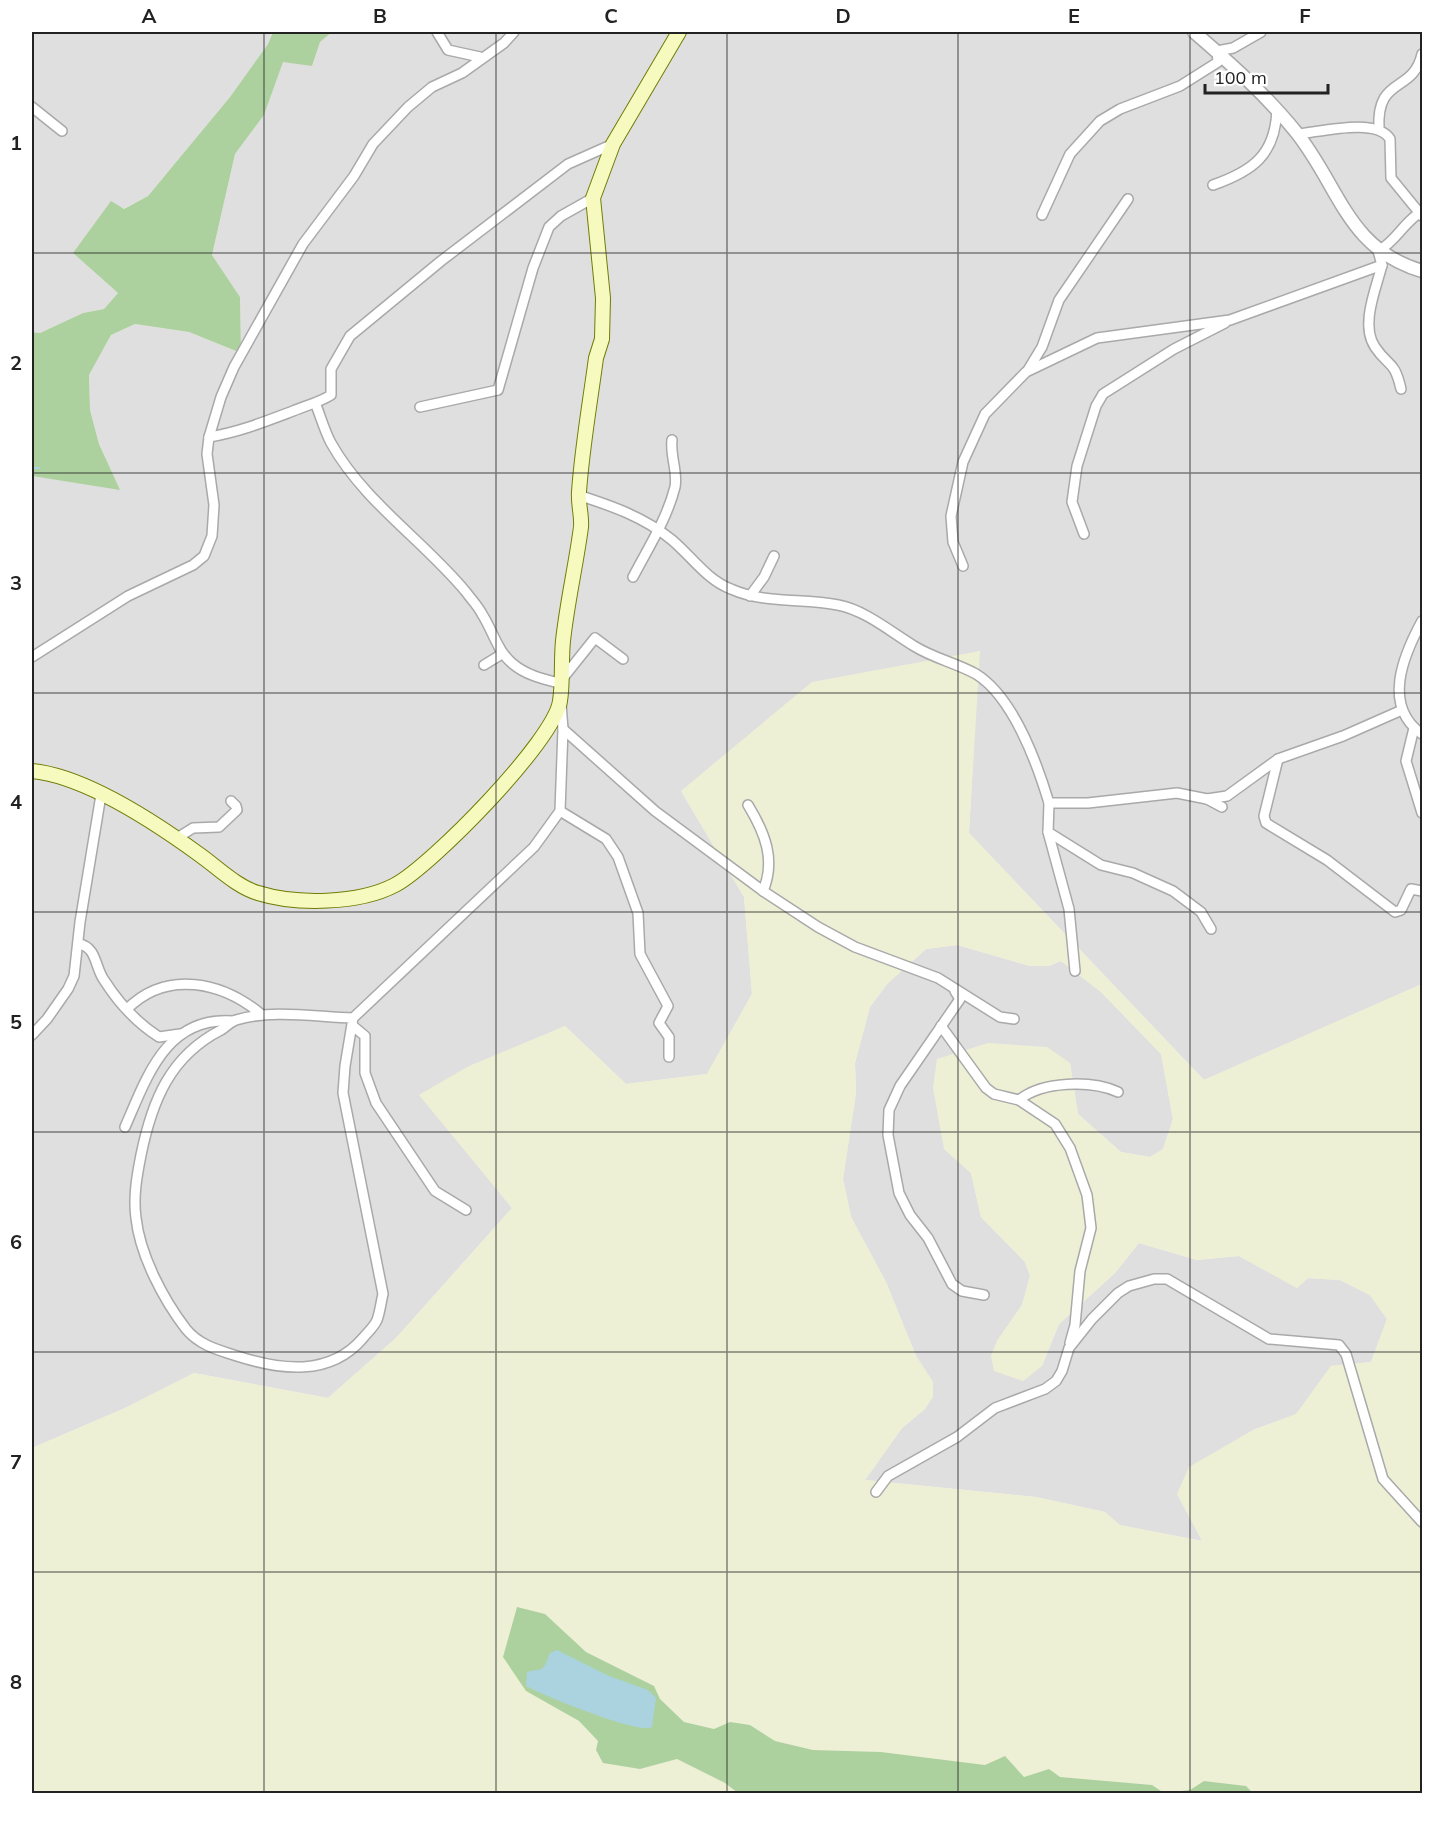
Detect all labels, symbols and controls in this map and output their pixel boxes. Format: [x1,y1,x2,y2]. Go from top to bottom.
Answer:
text: A [142,3,157,28]
text: B [373,3,387,28]
text: C [604,3,618,28]
text: D [835,3,851,28]
text: E [1068,3,1080,28]
text: F [1299,3,1311,28]
scale bar [1205,57,1328,95]
text: 100 m [1214,66,1267,89]
text: 1 [10,130,22,155]
text: 2 [10,350,22,375]
text: 3 [10,570,22,595]
text: 4 [10,789,22,814]
text: 5 [10,1009,22,1034]
text: 6 [10,1229,22,1254]
text: 7 [10,1449,22,1474]
text: 8 [10,1669,22,1694]

